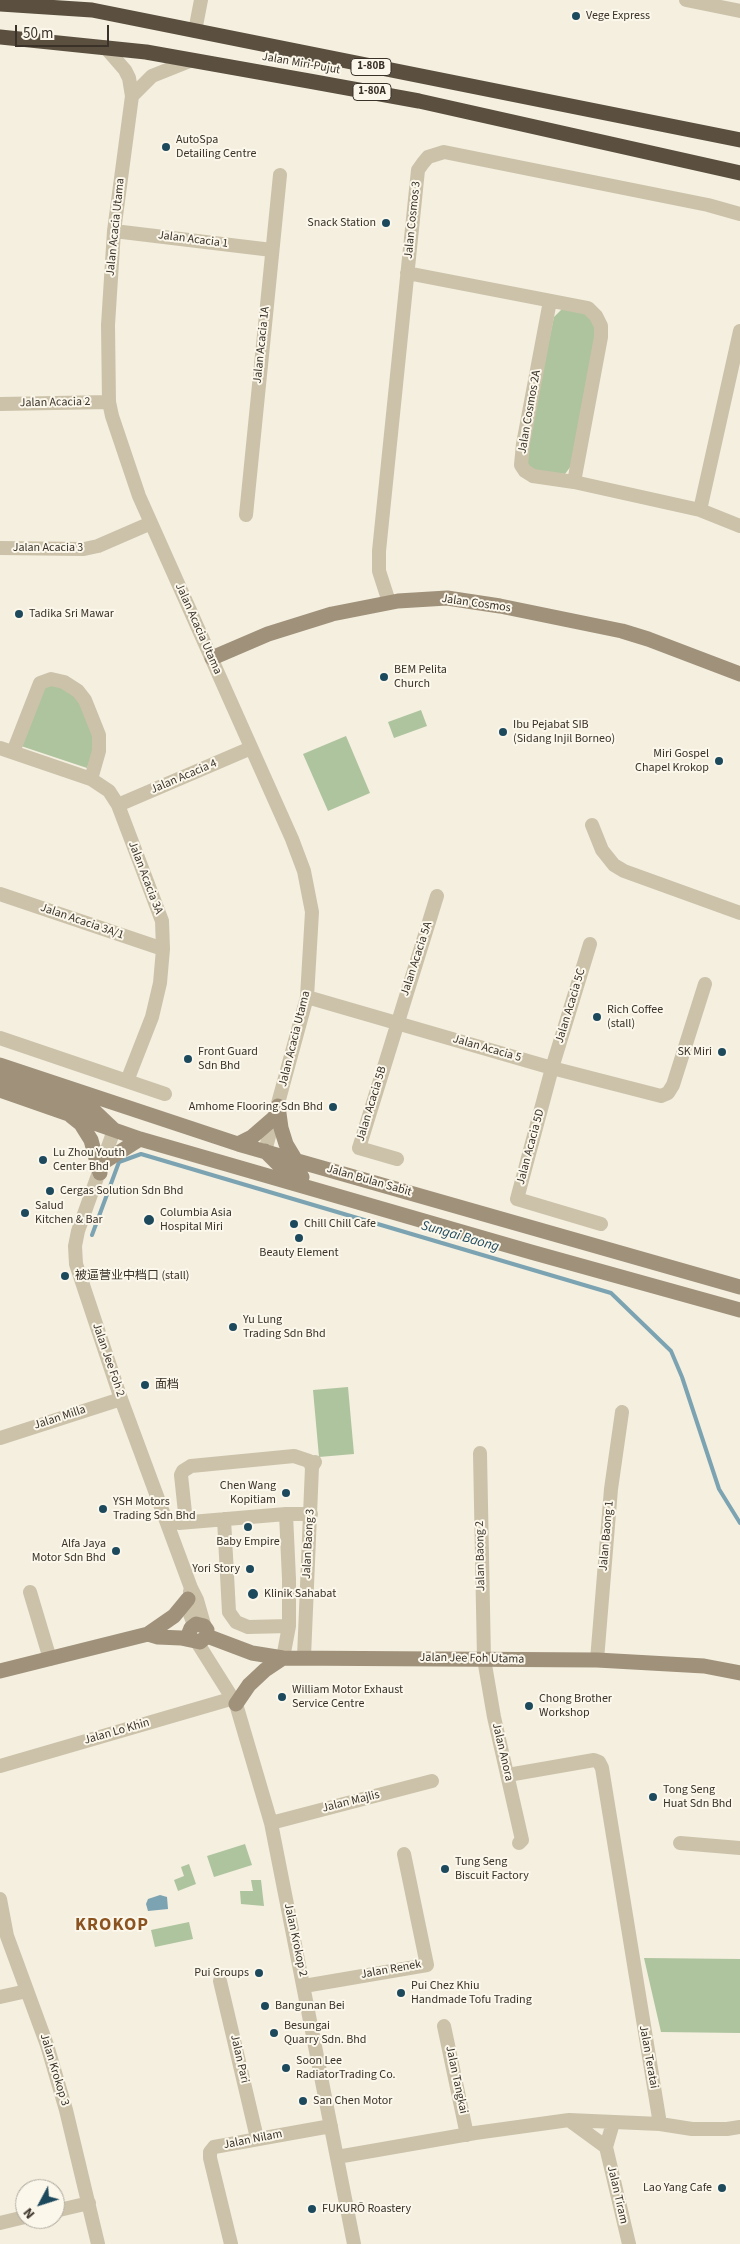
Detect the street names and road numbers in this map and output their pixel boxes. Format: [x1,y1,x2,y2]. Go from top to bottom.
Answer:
street label: Jalan Miri-Pujut [261,50,341,78]
road number: 1-80B [351,58,391,76]
road number: 1-80A [353,84,391,100]
street label: Jalan Acacia Utama [104,177,128,277]
street label: Jalan Cosmos 3 [402,180,424,260]
street label: Jalan Acacia 1 [157,229,229,251]
street label: Jalan Acacia 1A [251,306,273,384]
street label: Jalan Cosmos 2A [516,369,544,455]
street label: Jalan Acacia 2 [20,395,90,411]
street label: Jalan Acacia 3 [13,541,83,555]
street label: Jalan Acacia Utama [171,581,225,677]
street label: Jalan Cosmos [440,592,512,616]
street label: Jalan Acacia 4 [149,757,219,797]
street label: Jalan Acacia 3A [124,839,166,917]
street label: Jalan Acacia 3A/1 [38,901,126,943]
street label: Jalan Acacia 5A [398,920,436,998]
street label: Jalan Acacia 5C [553,967,589,1045]
street label: Jalan Acacia Utama [276,990,314,1088]
street label: Jalan Acacia 5 [451,1032,523,1066]
street label: Jalan Acacia 5B [354,1065,390,1143]
street label: Jalan Acacia 5D [514,1107,548,1187]
street label: Jalan Bulan Sabit [325,1162,413,1200]
street label: Jalan Jee Foh 2 [89,1321,127,1399]
street label: Jalan Milla [32,1403,88,1433]
street label: Jalan Baong 1 [597,1500,617,1572]
street label: Jalan Baong 3 [300,1508,318,1580]
street label: Jalan Baong 2 [473,1521,489,1591]
street label: Jalan Jee Foh Utama [420,1651,524,1667]
street label: Jalan Lo Khin [83,1716,151,1748]
street label: Jalan Anora [488,1721,516,1783]
street label: Jalan Majlis [321,1788,381,1816]
street label: Jalan Krokop 2 [280,1902,310,1978]
street label: Jalan Renek [360,1958,422,1982]
street label: Jalan Teratai [635,2024,661,2090]
street label: Jalan Krokop 3 [36,2032,72,2108]
street label: Jalan Pari [226,2033,252,2085]
street label: Jalan Tangkai [442,2045,470,2115]
street label: Jalan Nilam [222,2127,284,2153]
street label: Jalan Tiram [603,2165,631,2225]

